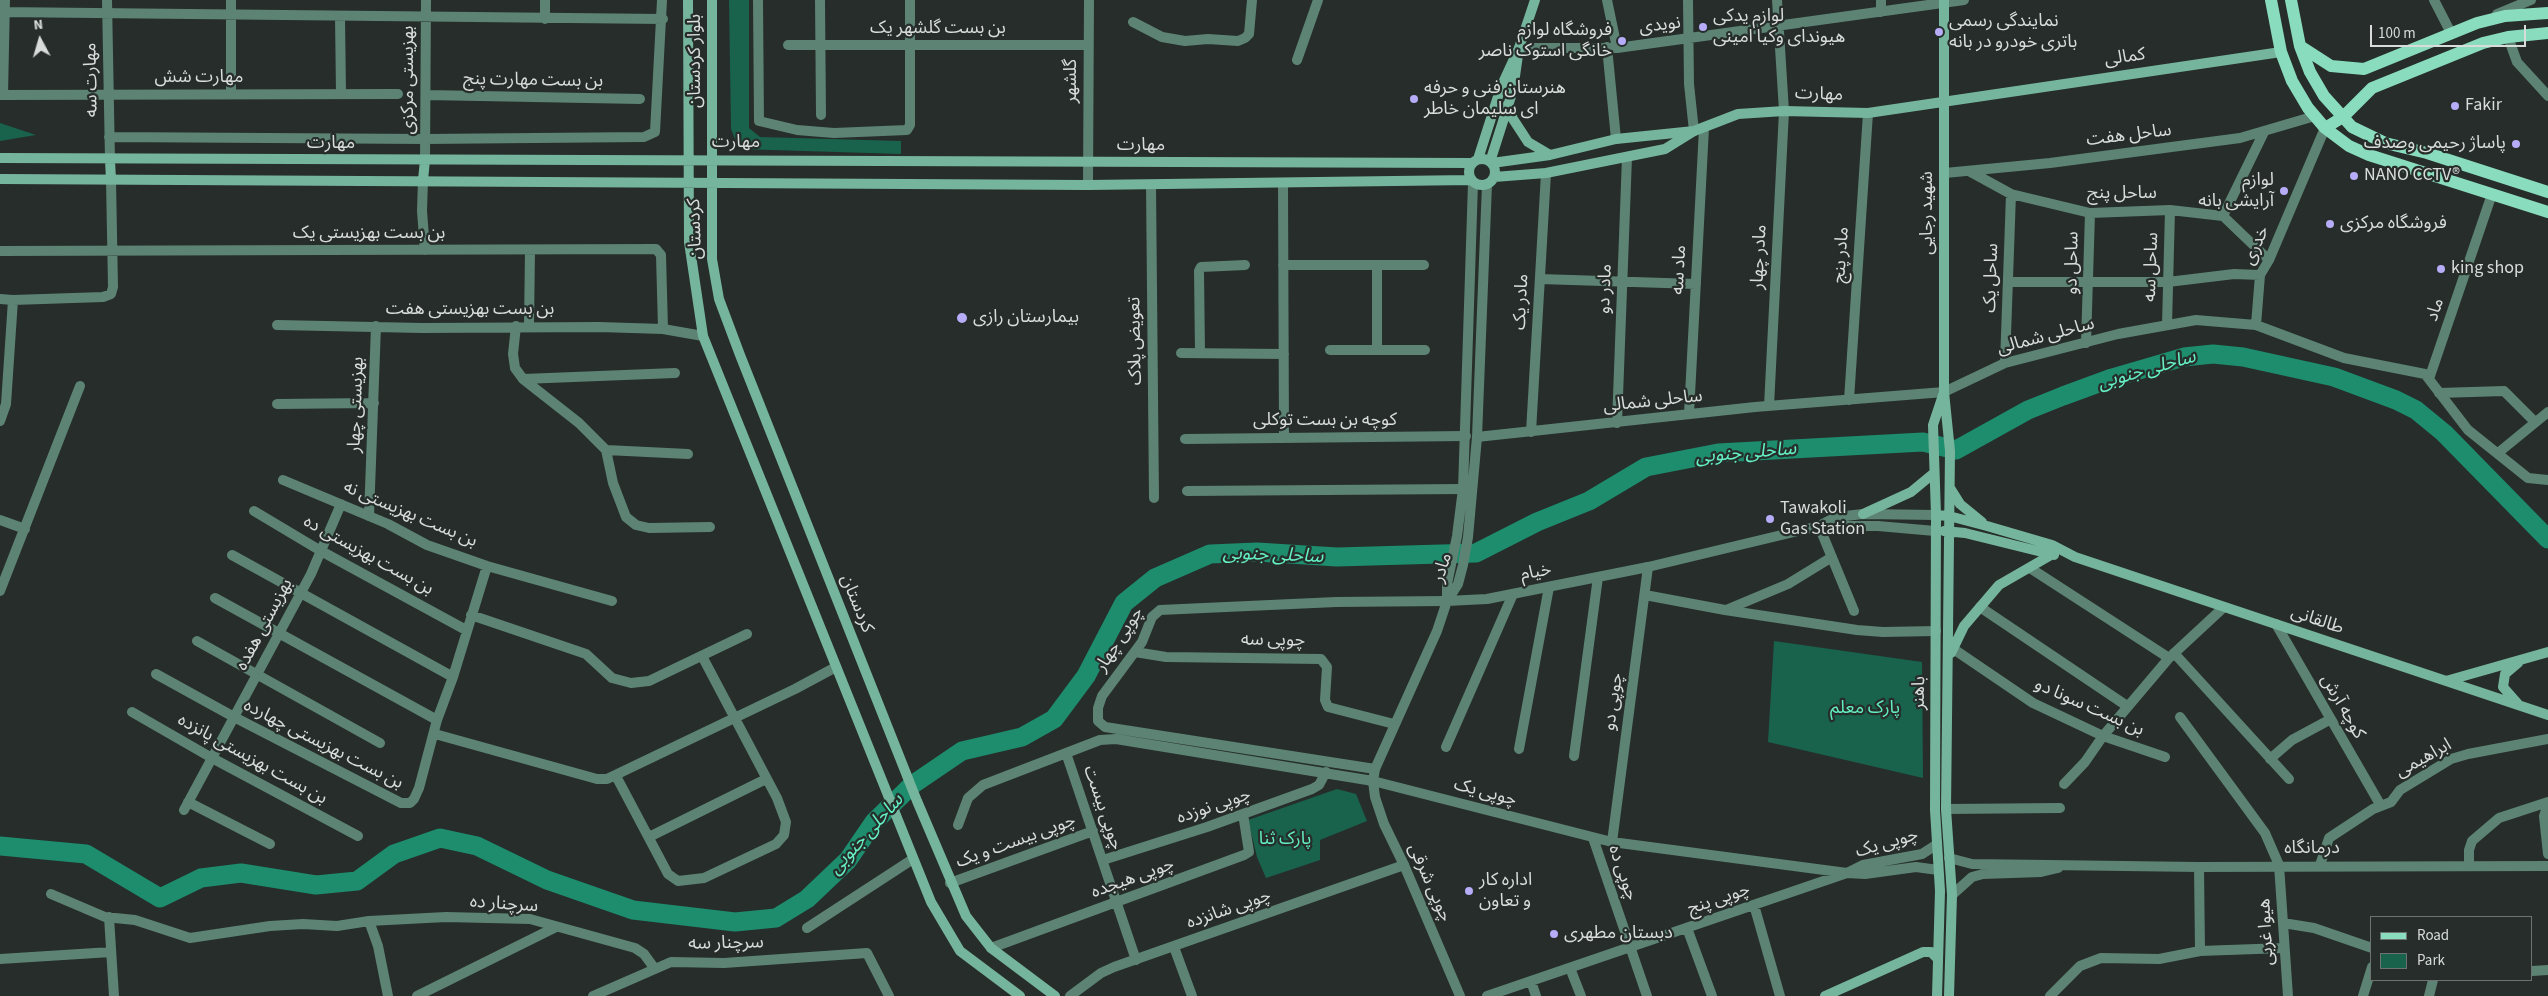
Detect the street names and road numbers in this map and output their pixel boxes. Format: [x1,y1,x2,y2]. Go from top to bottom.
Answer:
street label: نویدی [1638,13,1682,39]
street label: بلوار کردستان [685,14,707,108]
street label: بن بست گلشهر یک [870,18,1006,40]
street label: بهزیستی مرکزی [398,26,420,134]
street label: مهارت سه [81,42,103,118]
street label: کمالی [2103,44,2147,72]
street label: گلشهر [1061,59,1083,103]
street label: مهارت شش [155,67,243,89]
street label: بن بست مهارت پنج [463,69,603,93]
street label: مهارت [1794,83,1844,107]
street label: ساحل هفت [2085,120,2173,152]
street label: مهارت [712,132,760,154]
street label: مهارت [307,133,355,155]
street label: مهارت [1117,135,1165,157]
street label: شهید رجایی [1917,171,1939,255]
street label: ساحل پنج [2087,183,2157,205]
street label: کردستان [684,198,708,260]
street label: بن بست بهزیستی یک [293,223,445,245]
street label: خدری [2239,223,2275,269]
street label: مادر چهار [1748,224,1772,290]
street label: مادر پنج [1829,226,1855,284]
street label: ساحل دو [2062,231,2084,295]
street label: ساحل سه [2140,232,2164,302]
street label: ساحل یک [1980,243,2004,313]
street label: ماد سه [1668,245,1692,295]
street label: مادر دو [1594,264,1618,314]
street label: مادر یک [1510,273,1534,331]
street label: ماد [2422,296,2450,324]
street label: تعویض پلاک [1124,297,1148,385]
street label: بن بست بهزیستی هفت [386,299,554,321]
street label: ساحلی شمالی [1995,314,2097,360]
street label: بهزیستی چهار [345,356,369,454]
street label: ساحلی شمالی [1602,386,1704,418]
street label: کوچه بن بست توکلی [1253,410,1397,432]
street label: بن بست بهزیستی نه [340,477,480,553]
street label: بن بست بهزیستی ده [299,511,437,601]
street label: مادر [1428,550,1458,586]
street label: خیام [1519,559,1553,587]
street label: کردستان [835,572,877,636]
street label: بهزیستی هفده [232,575,298,675]
street label: طالقانی [2288,602,2346,640]
street label: چوپی چهار [1091,604,1149,676]
street label: چوپی سه [1241,630,1305,652]
street label: کوچه آرش [2315,671,2369,743]
street label: چوپی دو [1599,672,1629,732]
street label: بن بست سونا دو [2031,674,2147,742]
street label: باهنر [1909,676,1931,710]
street label: بن بست بهزیستی چهارده [239,695,407,795]
street label: بن بست بهزیستی پانزده [173,710,331,810]
street label: ابراهیمی [2392,735,2456,783]
street label: چوپی بیست [1077,763,1127,853]
street label: چوپی یک [1451,774,1519,812]
street label: چوپی نوزده [1174,784,1254,830]
street label: چوپی بیست و یک [953,810,1079,874]
street label: چوپی یک [1853,825,1921,863]
street label: درمانگاه [2284,838,2340,860]
street label: چوپی شرقی [1402,841,1456,925]
street label: چوپی ده [1602,842,1642,904]
street label: چوپی هیجده [1089,854,1177,904]
street label: چوپی پنج [1685,879,1753,921]
street label: چوپی شانزده [1184,885,1274,935]
street label: سرچنار ده [469,892,539,918]
street label: هیوا غربی [2254,898,2280,966]
street label: سرچنار سه [688,933,764,955]

